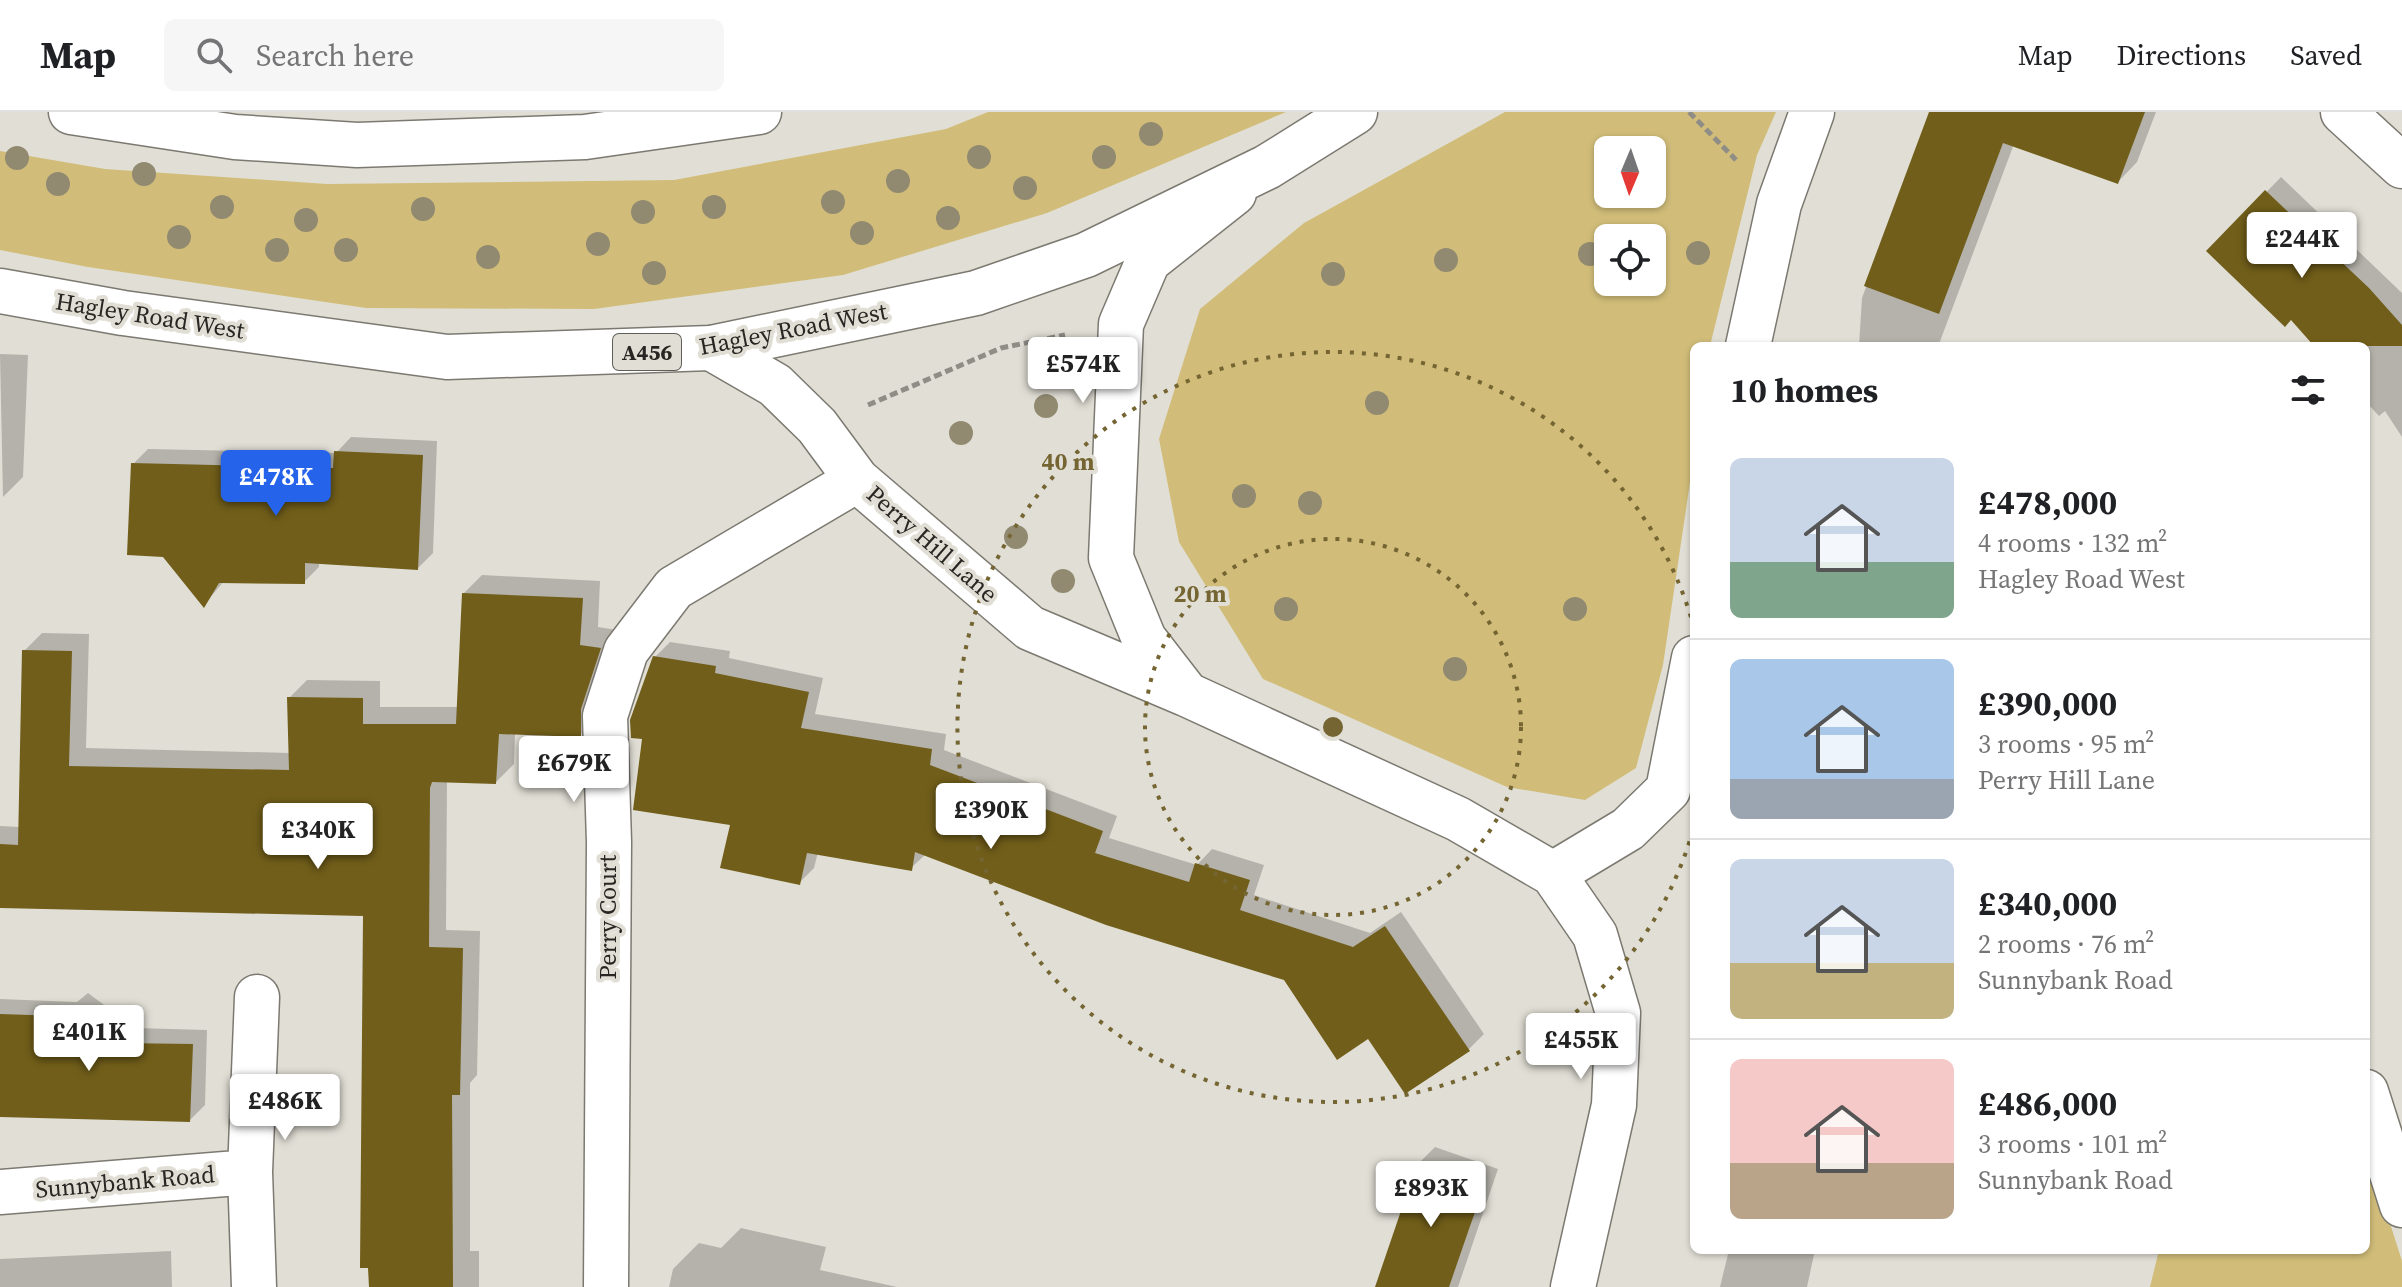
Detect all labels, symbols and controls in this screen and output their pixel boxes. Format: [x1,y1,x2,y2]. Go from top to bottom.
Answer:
search box [164,19,724,91]
text: Map [40,29,116,81]
icon: search [192,33,236,77]
text: Search here [256,35,414,76]
text: Map [2018,36,2073,74]
text: Directions [2117,36,2246,74]
text: Saved [2290,36,2362,74]
north arrow [1594,136,1666,208]
map controls [1594,136,1666,296]
pin: £244K [2246,212,2358,280]
text: £244K [2265,220,2339,256]
button: locate [1594,224,1666,296]
street label: Hagley Road West [53,284,247,347]
street label: Hagley Road West [696,294,890,363]
road number: A456 [613,334,681,370]
pin: £574K [1027,337,1139,405]
text: £574K [1046,345,1120,381]
text: 10 homes [1730,367,1878,413]
icon: filters [2286,368,2330,412]
text: 40 m [1042,445,1095,478]
pin: £478K [220,450,332,518]
text: £478K [239,458,313,494]
street label: Perry Hill Lane [860,478,1005,610]
text: £478,000 [1978,479,2117,525]
icon: home [1794,490,1890,586]
text: 4 rooms · 132 m² [1978,525,2167,561]
text: Hagley Road West [1978,561,2185,597]
text: 20 m [1174,577,1227,610]
text: £390,000 [1978,680,2117,726]
icon: home [1794,691,1890,787]
centre of rings [1319,713,1347,741]
text: 3 rooms · 95 m² [1978,726,2154,762]
pin: £679K [518,736,630,804]
text: £679K [537,744,611,780]
text: Perry Hill Lane [1978,762,2155,798]
pin: £390K [935,783,1047,851]
text: £390K [954,791,1028,827]
pin: £340K [262,803,374,871]
text: £340K [281,811,355,847]
street label: Perry Court [591,854,624,979]
text: £340,000 [1978,880,2117,926]
icon: home [1794,891,1890,987]
text: 2 rooms · 76 m² [1978,926,2154,962]
text: Sunnybank Road [1978,962,2173,998]
pin: £401K [33,1005,145,1073]
text: £401K [52,1013,126,1049]
pin: £455K [1525,1013,1637,1081]
text: £455K [1544,1021,1618,1057]
pin: £486K [229,1074,341,1142]
text: £486,000 [1978,1080,2117,1126]
text: £486K [248,1082,322,1118]
icon: home [1794,1091,1890,1187]
text: 3 rooms · 101 m² [1978,1126,2167,1162]
street label: Sunnybank Road [34,1157,216,1206]
pin: £893K [1375,1161,1487,1229]
text: Sunnybank Road [1978,1162,2173,1198]
text: £893K [1394,1169,1468,1205]

